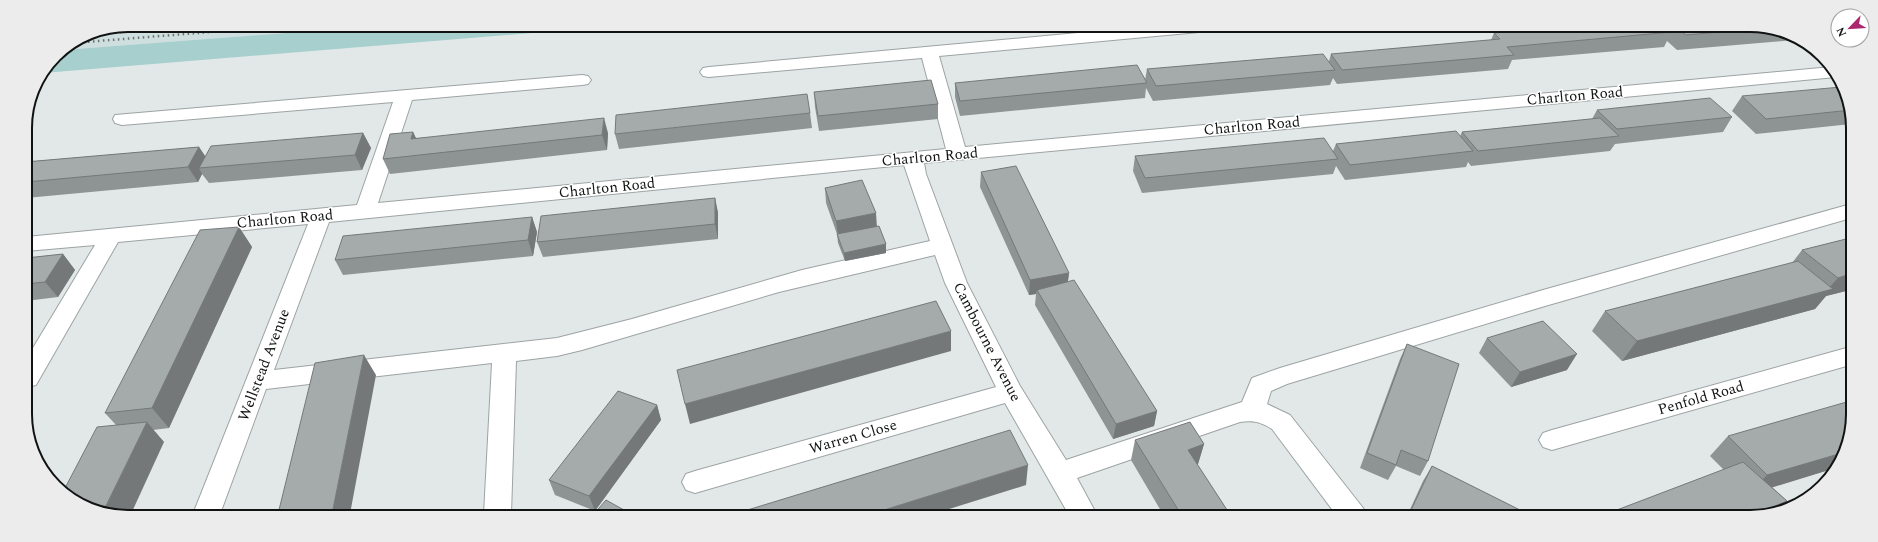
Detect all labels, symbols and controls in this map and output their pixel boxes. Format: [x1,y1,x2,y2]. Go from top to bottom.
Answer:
north arrow [1830,8,1870,48]
text: N [1832,24,1851,40]
street label: Charlton Road [1526,80,1624,112]
street label: Charlton Road [1203,110,1301,142]
street label: Charlton Road [881,141,979,173]
street label: Charlton Road [558,171,656,205]
street label: Charlton Road [236,203,334,235]
street label: Cambourne Avenue [947,278,1027,406]
street label: Wellstead Avenue [232,306,296,424]
street label: Penfold Road [1655,375,1747,421]
street label: Warren Close [806,413,900,461]

